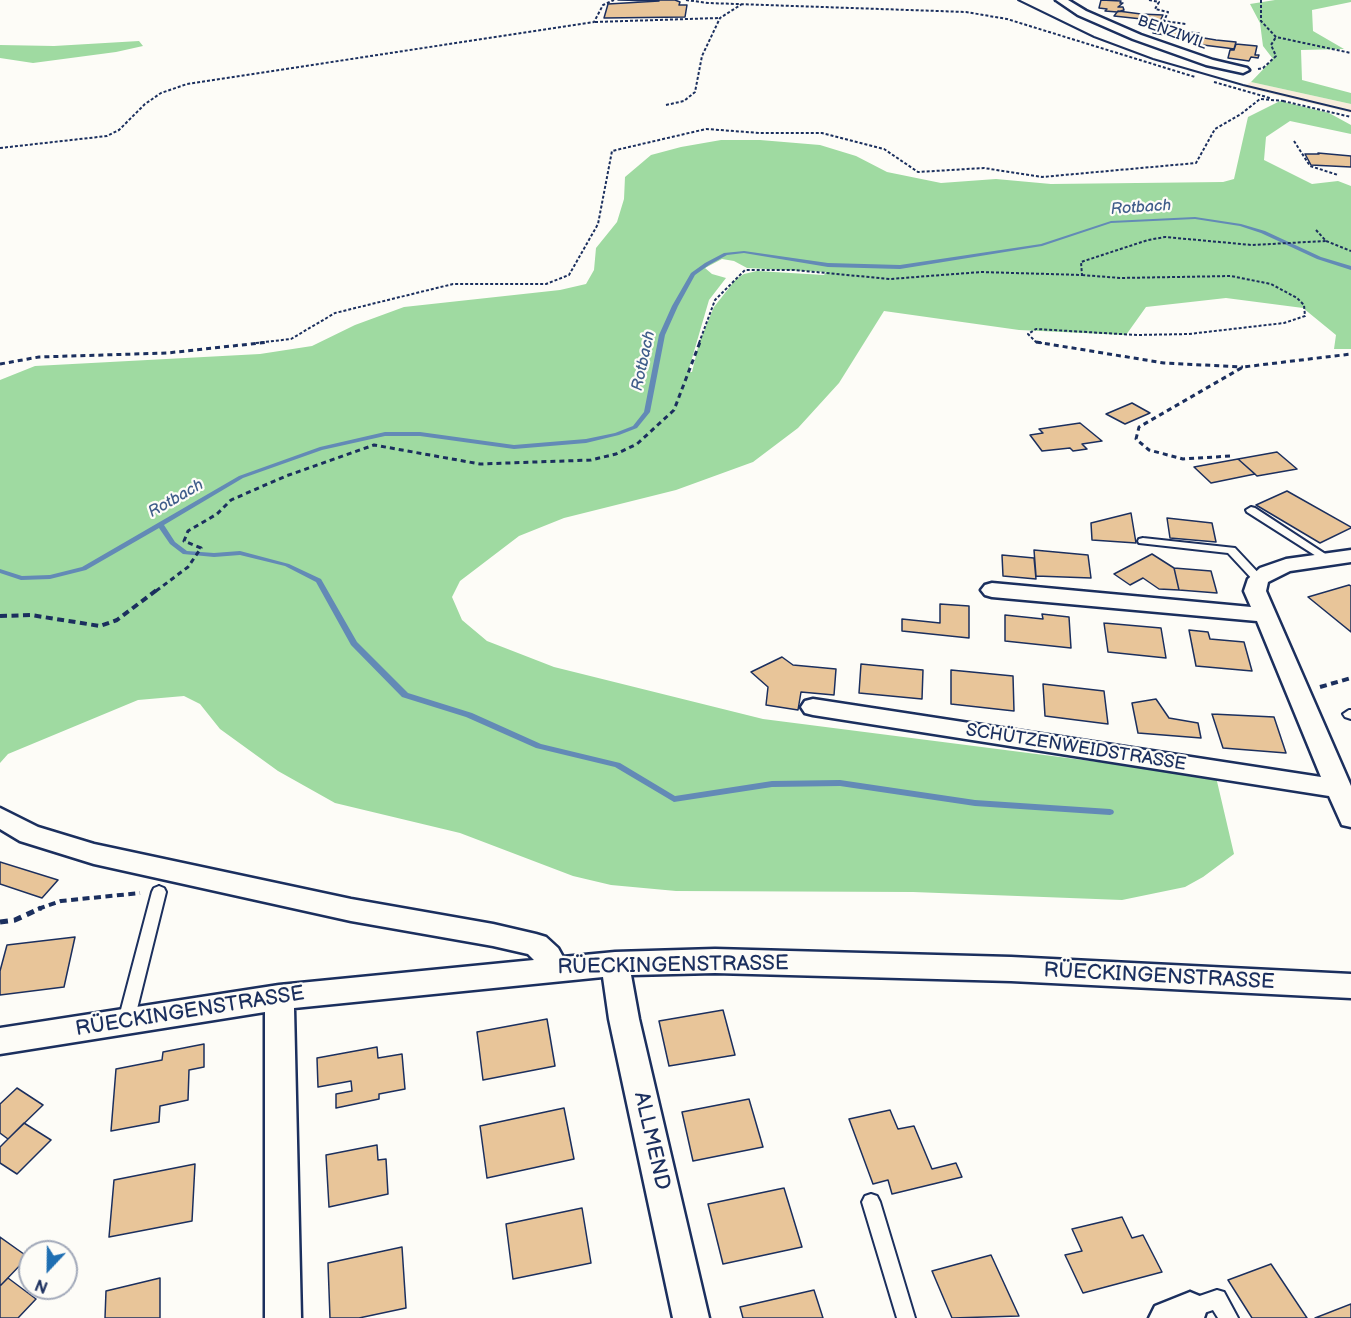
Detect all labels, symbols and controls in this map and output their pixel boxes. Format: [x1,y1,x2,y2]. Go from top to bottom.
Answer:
street label: BENZIWIL [1135,12,1209,54]
water label: Rotbach [1110,196,1172,220]
water label: Rotbach [628,329,660,393]
water label: Rotbach [145,476,207,522]
street label: SCHÜTZENWEIDSTRASSE [964,720,1188,776]
street label: RÜECKINGENSTRASSE [557,951,789,981]
street label: RÜECKINGENSTRASSE [1043,958,1275,996]
street label: RÜECKINGENSTRASSE [74,981,306,1043]
street label: ALLMEND [627,1089,675,1193]
north arrow [18,1240,78,1300]
text: N [33,1274,51,1296]

